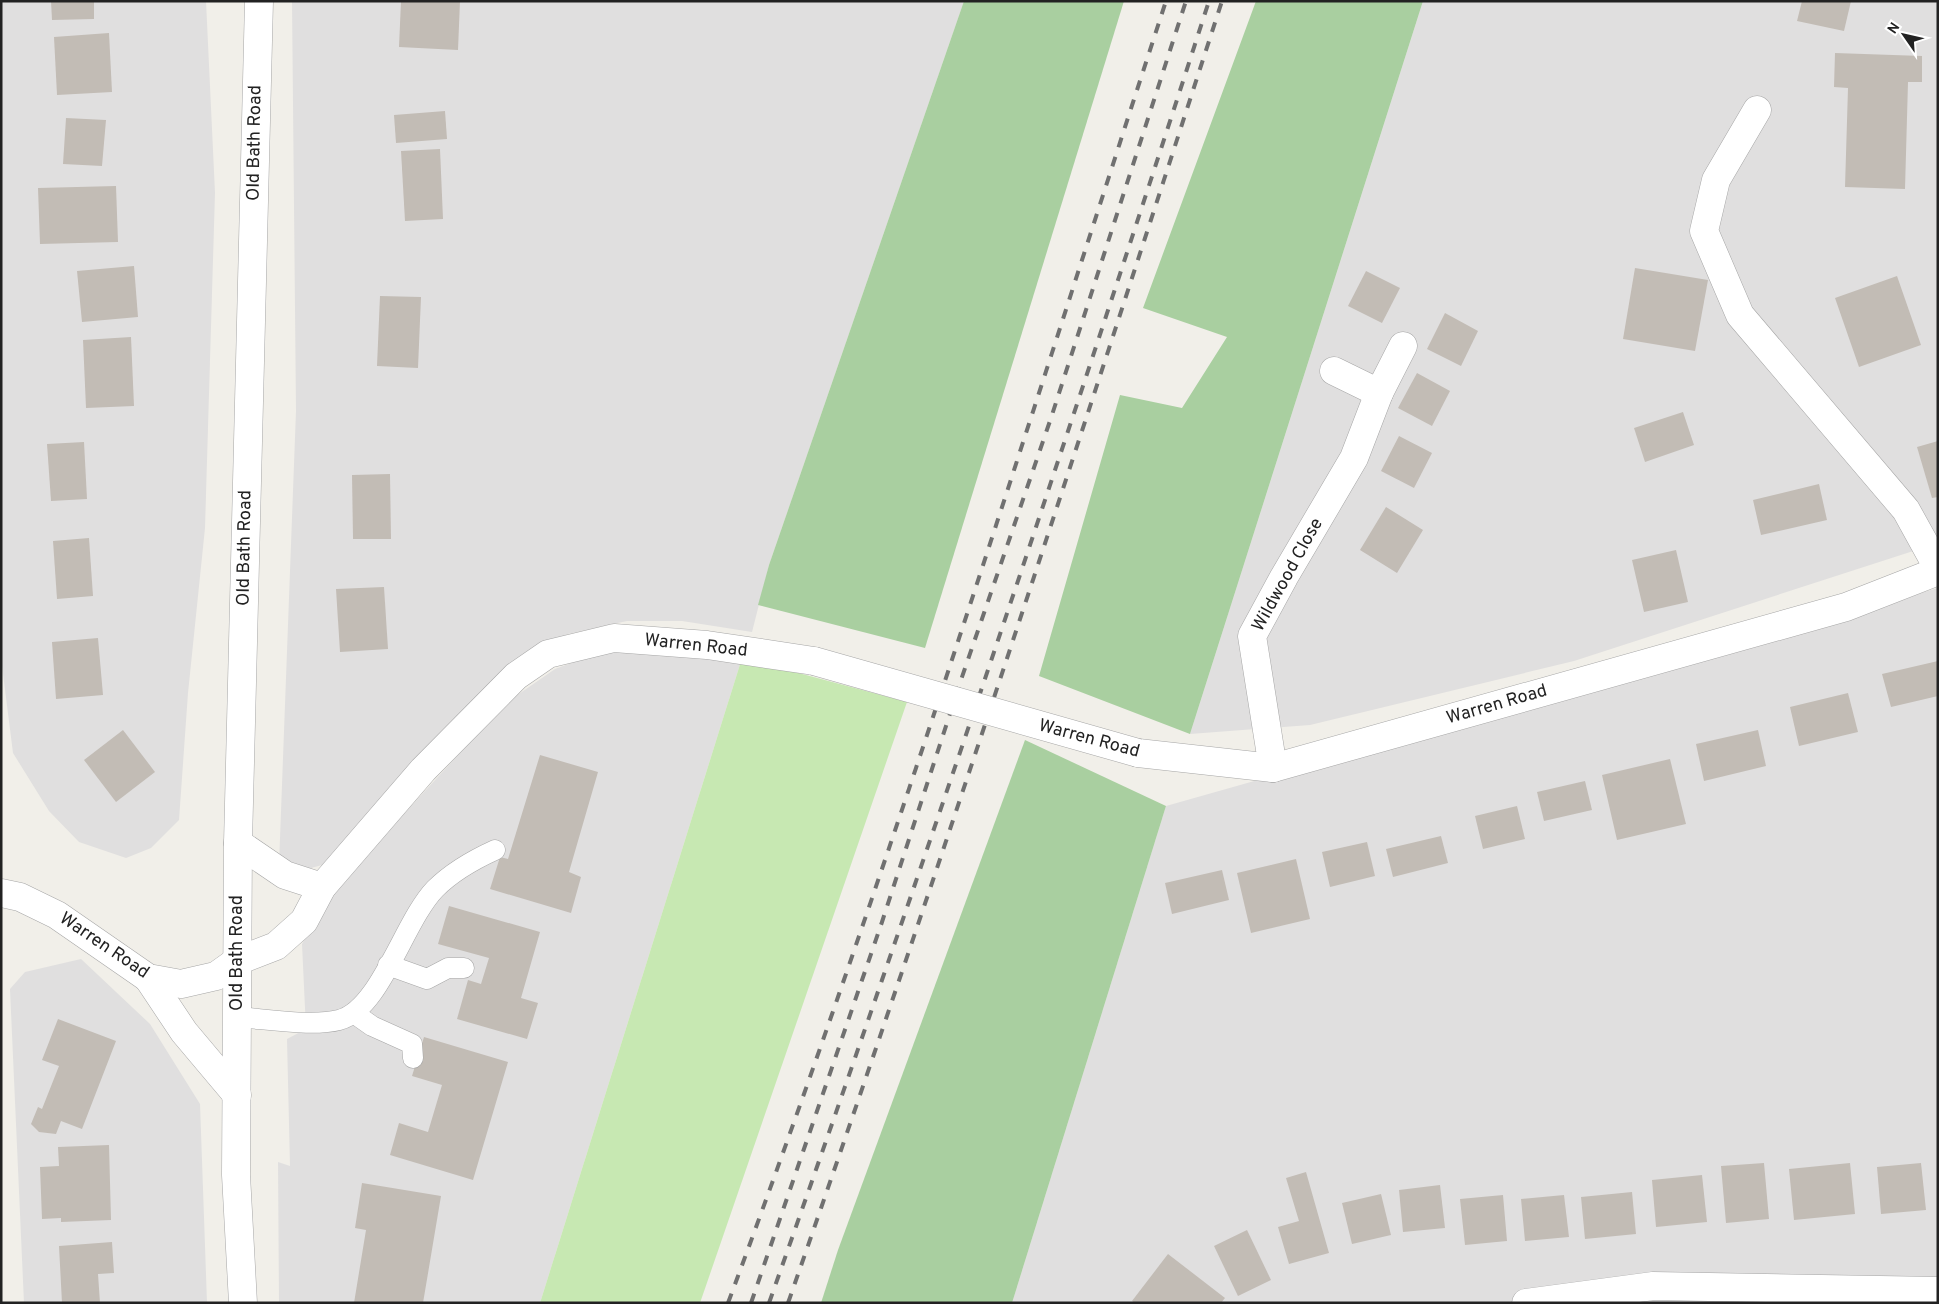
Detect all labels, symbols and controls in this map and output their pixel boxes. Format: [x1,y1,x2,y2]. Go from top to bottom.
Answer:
north arrow [1879,10,1929,60]
text: N [1885,20,1904,37]
street label: Old Bath Road [242,85,268,201]
street label: Old Bath Road [232,490,258,606]
street label: Wildwood Close [1247,514,1329,636]
street label: Warren Road [643,629,749,663]
street label: Warren Road [1444,680,1550,730]
street label: Warren Road [1036,714,1142,764]
street label: Old Bath Road [226,895,249,1011]
street label: Warren Road [55,907,153,985]

